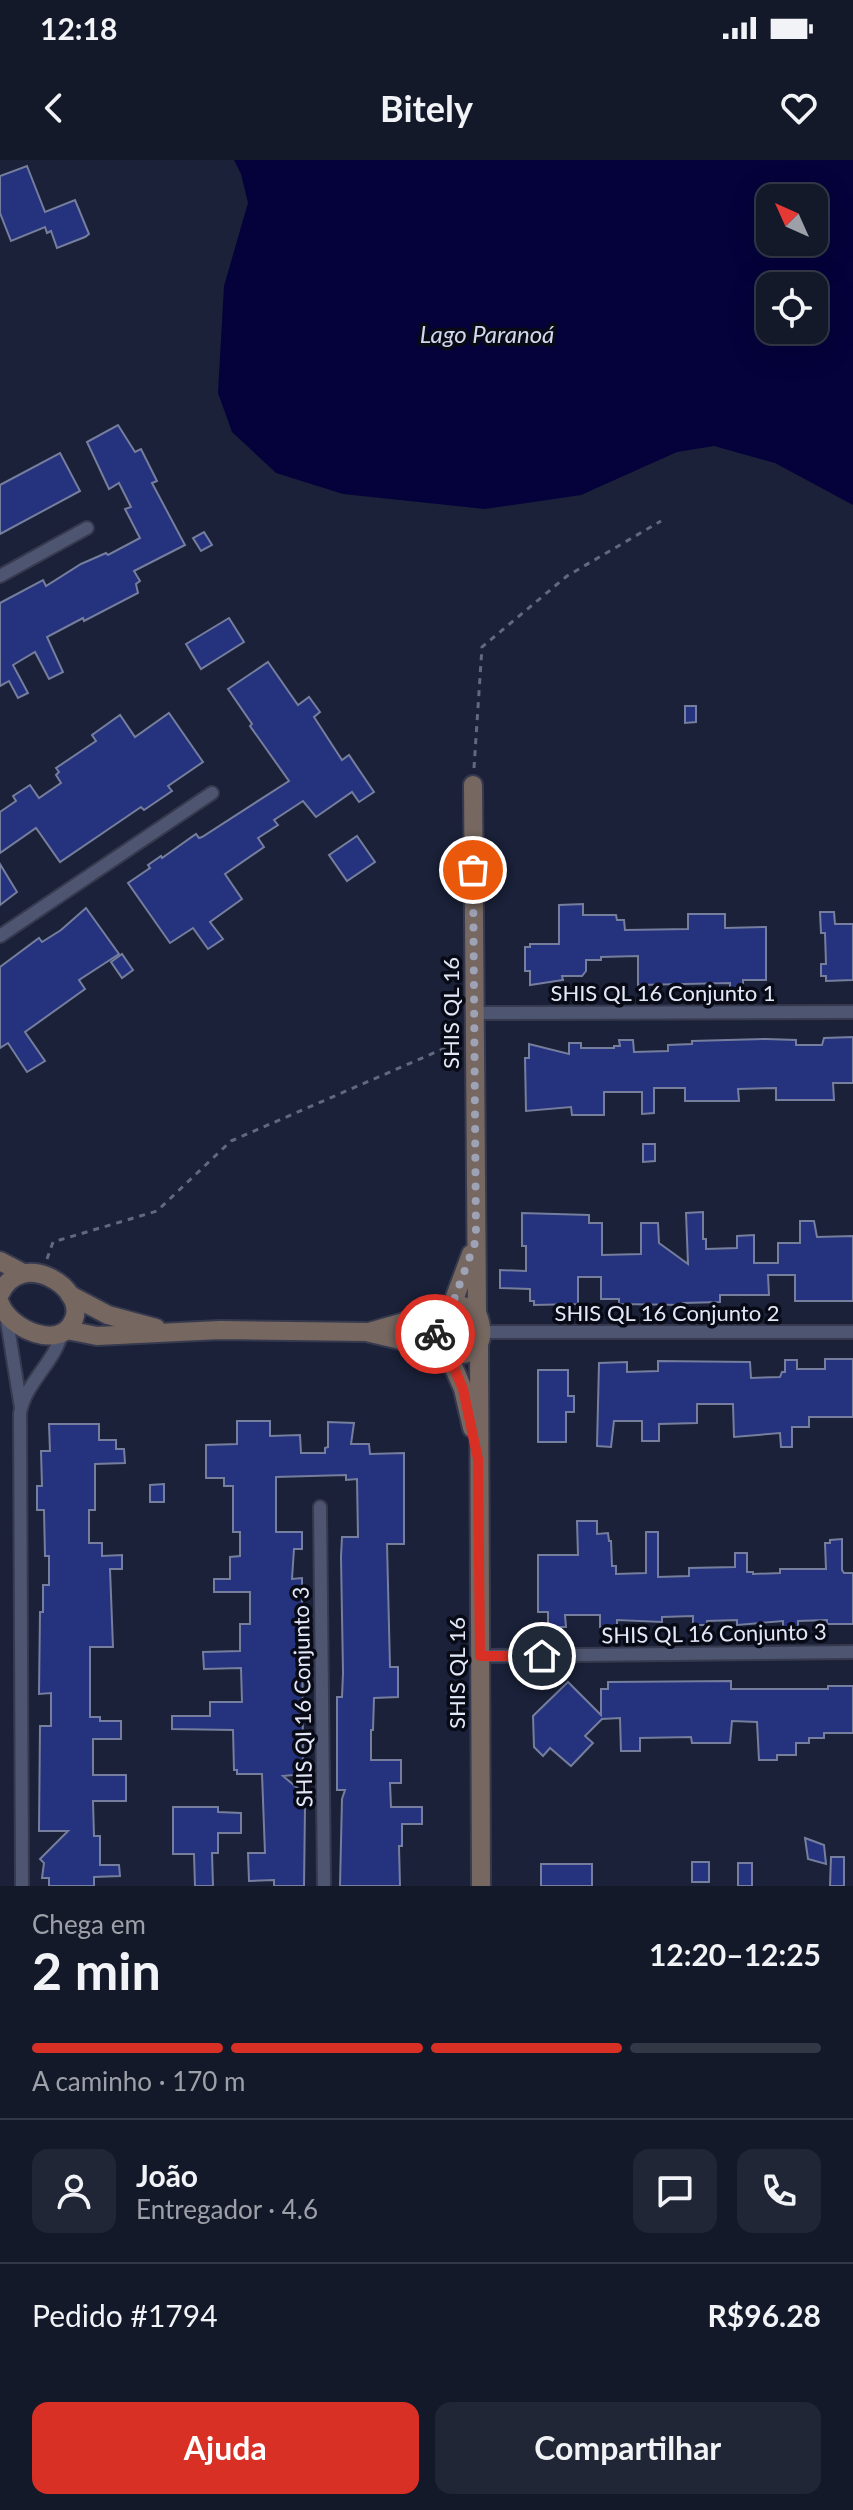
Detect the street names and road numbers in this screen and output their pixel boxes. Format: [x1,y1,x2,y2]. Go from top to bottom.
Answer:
street label: SHIS QL 16 [437,957,464,1069]
street label: SHIS QL 16 Conjunto 1 [550,979,776,1006]
street label: SHIS QL 16 Conjunto 2 [554,1299,780,1326]
street label: SHIS QI 16 Conjunto 3 [287,1586,317,1808]
street label: SHIS QL 16 [443,1617,470,1729]
street label: SHIS QL 16 Conjunto 3 [601,1618,827,1648]

